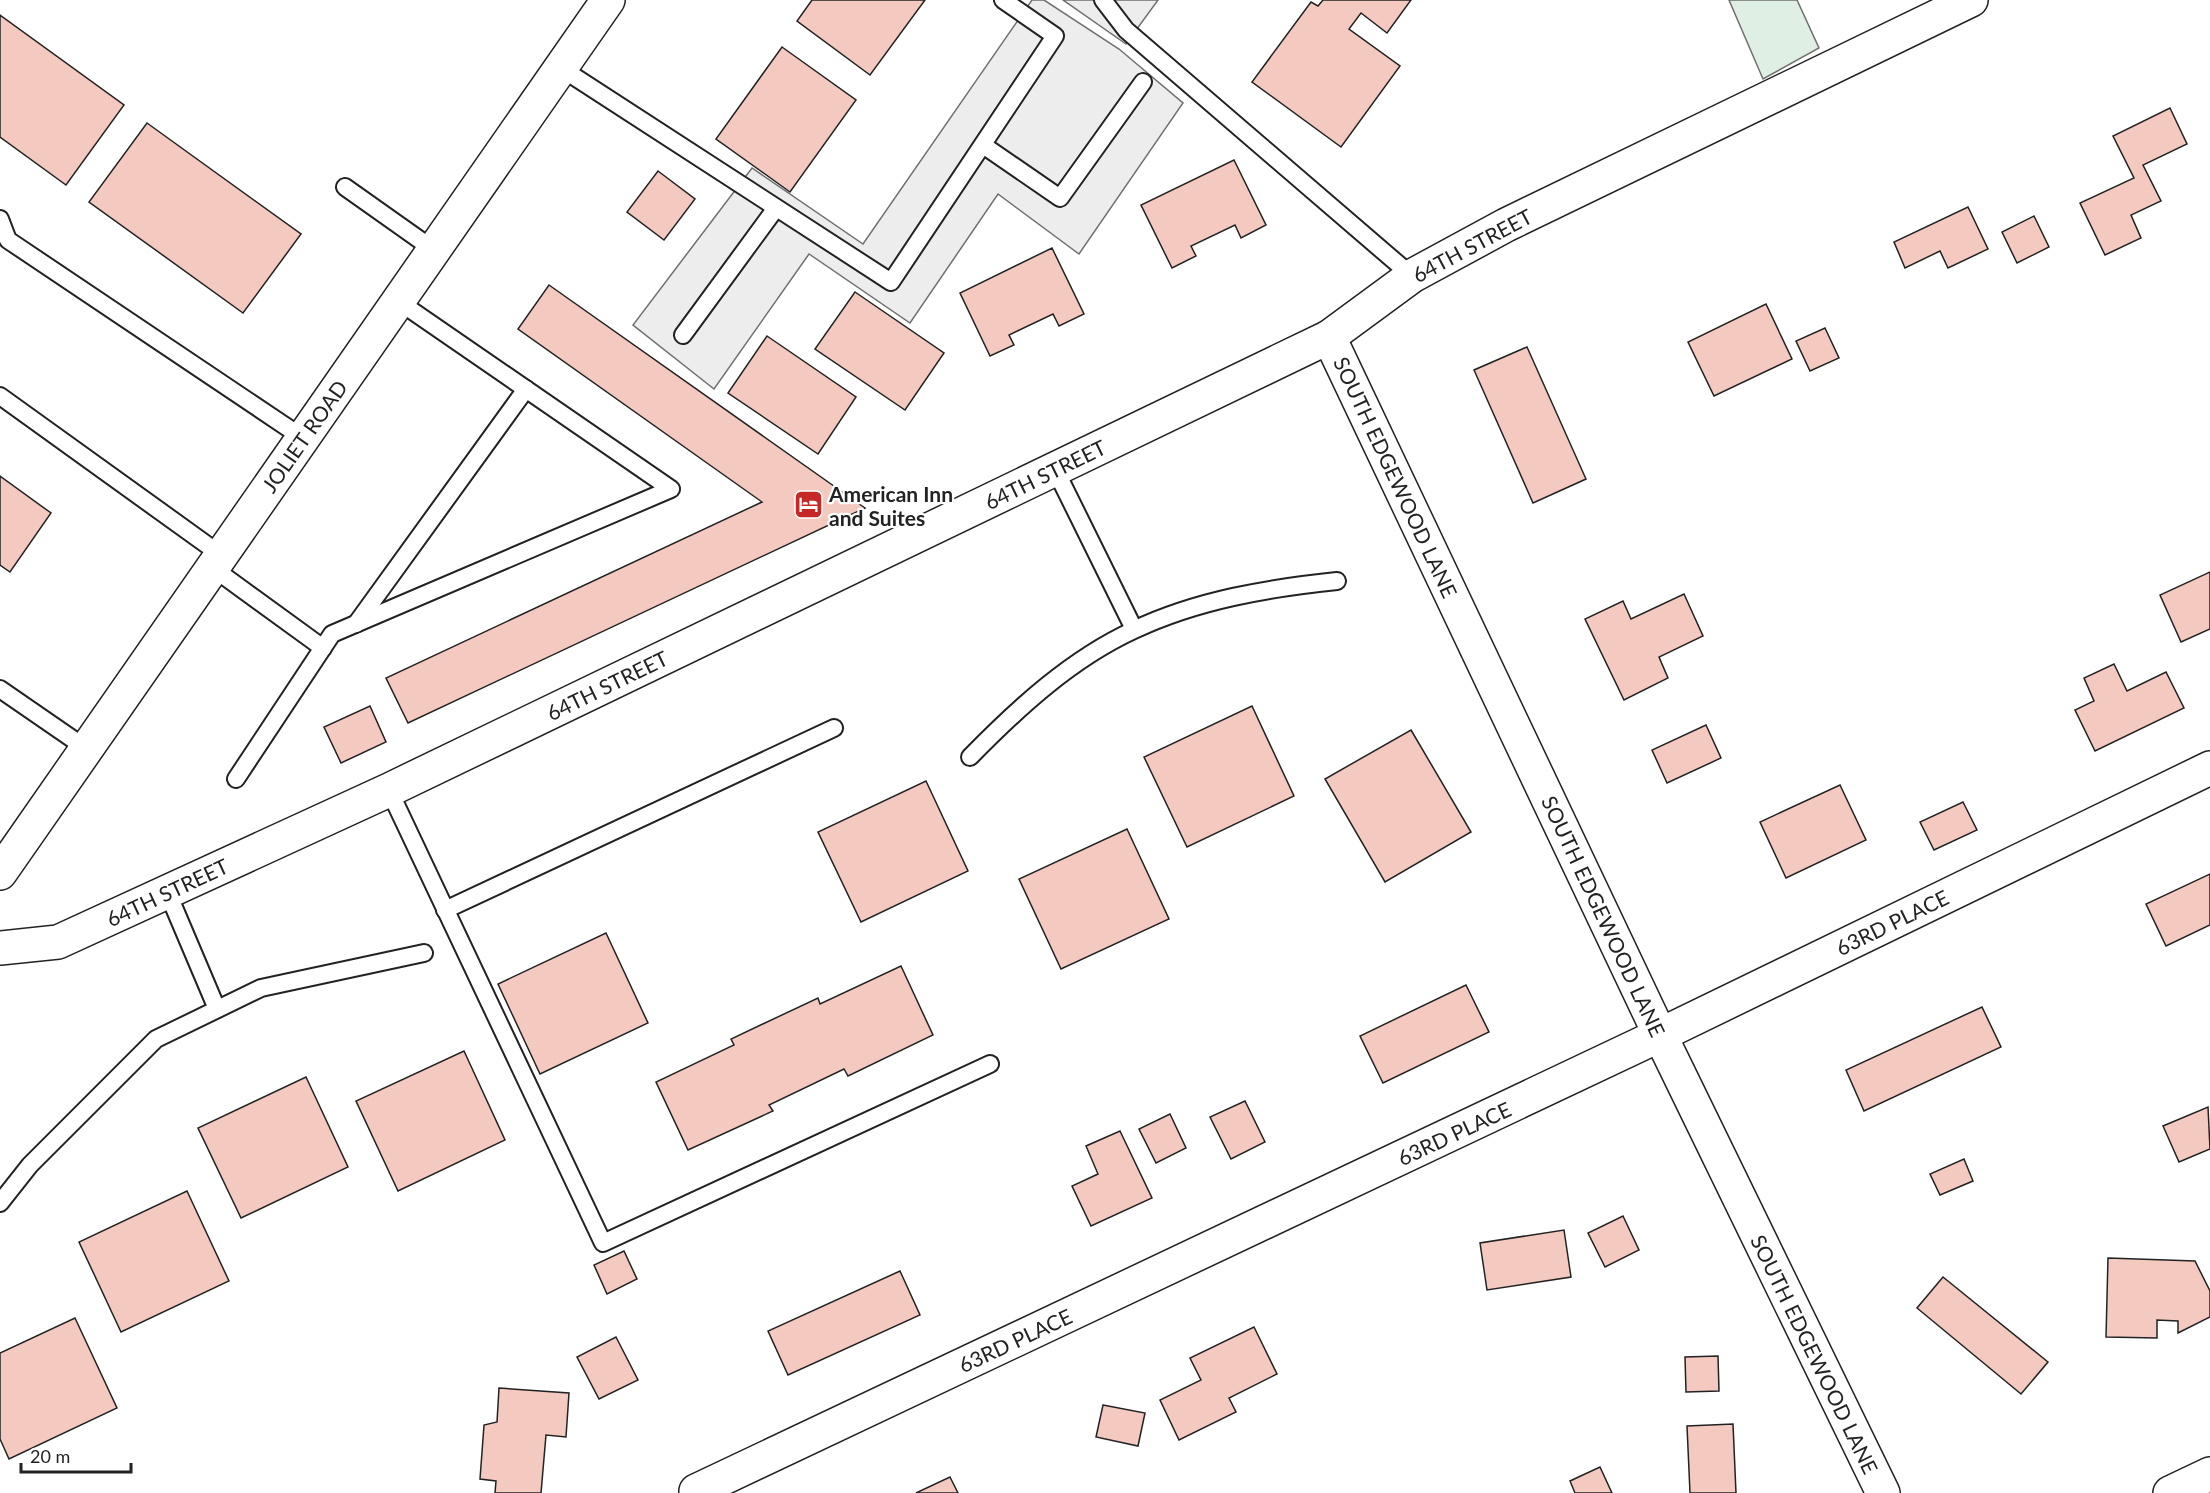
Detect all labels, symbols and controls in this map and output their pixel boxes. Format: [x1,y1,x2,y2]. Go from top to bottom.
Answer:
street label: 64TH STREET [1408,203,1537,287]
street label: SOUTH EDGEWOOD LANE [1329,353,1463,601]
street label: JOLIET ROAD [256,375,352,497]
street label: 64TH STREET [980,434,1110,514]
place label: American Inn and Suites [828,481,953,530]
hotel icon: American Inn and Suites [792,489,824,521]
street label: 64TH STREET [542,645,672,725]
street label: SOUTH EDGEWOOD LANE [1537,792,1671,1040]
street label: 64TH STREET [102,853,233,931]
street label: 63RD PLACE [1832,884,1952,960]
street label: 63RD PLACE [1393,1096,1515,1170]
street label: SOUTH EDGEWOOD LANE [1746,1230,1884,1478]
street label: 63RD PLACE [954,1303,1076,1377]
scale bar [21,1436,130,1474]
text: 20 m [30,1445,70,1467]

